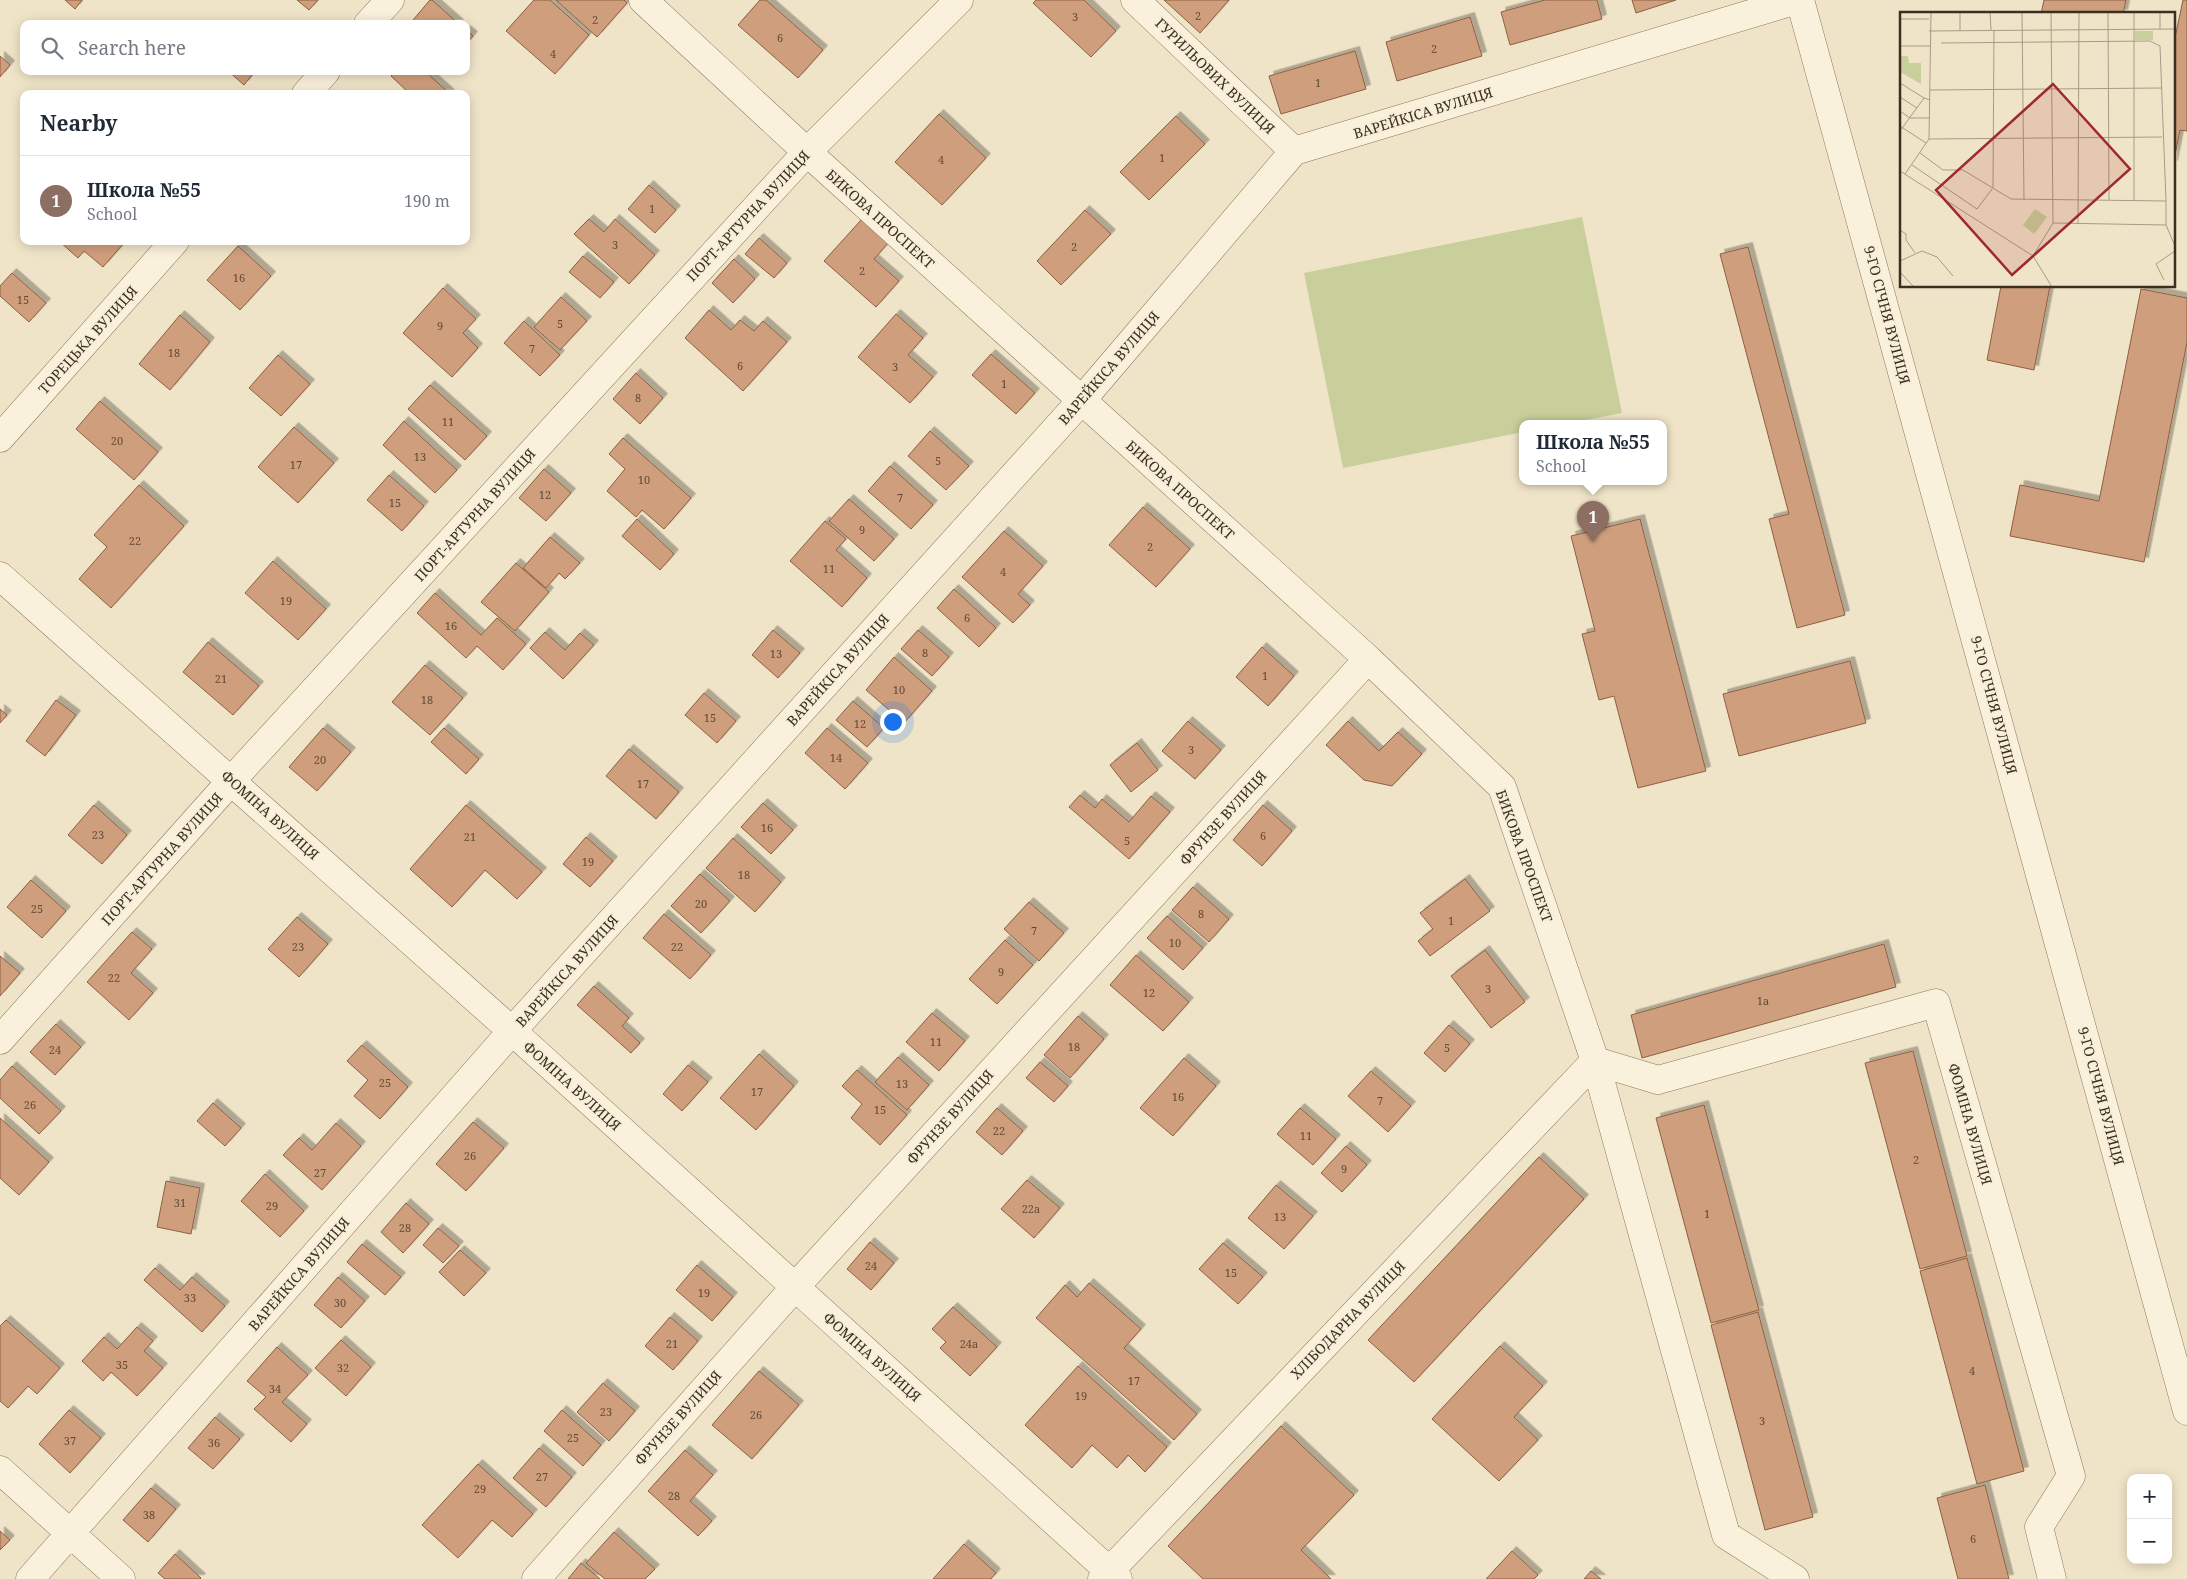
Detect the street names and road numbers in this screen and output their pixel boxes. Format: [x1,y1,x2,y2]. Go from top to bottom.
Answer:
street label: ГУРИЛЬОВИХ ВУЛИЦЯ [1151,13,1279,138]
street label: ВАРЕЙКІСА ВУЛИЦЯ [1351,82,1495,143]
street label: ПОРТ-АРТУРНА ВУЛИЦЯ [682,146,813,285]
street label: БИКОВА ПРОСПЕКТ [822,165,939,273]
street label: 9-ГО СІЧНЯ ВУЛИЦЯ [1860,244,1915,386]
street label: ТОРЕЦЬКА ВУЛИЦЯ [34,281,141,398]
street label: ВАРЕЙКІСА ВУЛИЦЯ [1054,307,1163,429]
street label: БИКОВА ПРОСПЕКТ [1122,436,1239,544]
street label: ПОРТ-АРТУРНА ВУЛИЦЯ [410,444,539,585]
street label: ВАРЕЙКІСА ВУЛИЦЯ [782,609,893,730]
street label: 9-ГО СІЧНЯ ВУЛИЦЯ [1967,634,2022,776]
street label: ФОМІНА ВУЛИЦЯ [217,766,323,864]
street label: ФРУНЗЕ ВУЛИЦЯ [1175,766,1270,869]
street label: БИКОВА ПРОСПЕКТ [1492,787,1557,925]
street label: ПОРТ-АРТУРНА ВУЛИЦЯ [97,788,226,929]
street label: ВАРЕЙКІСА ВУЛИЦЯ [511,910,622,1031]
street label: 9-ГО СІЧНЯ ВУЛИЦЯ [2074,1025,2129,1167]
street label: ФОМІНА ВУЛИЦЯ [519,1037,625,1135]
street label: ФОМІНА ВУЛИЦЯ [1944,1061,1997,1187]
street label: ФРУНЗЕ ВУЛИЦЯ [902,1065,997,1168]
street label: ВАРЕЙКІСА ВУЛИЦЯ [244,1213,353,1335]
street label: ХЛІБОДАРНА ВУЛИЦЯ [1286,1256,1409,1383]
street label: ФОМІНА ВУЛИЦЯ [819,1308,925,1406]
street label: ФРУНЗЕ ВУЛИЦЯ [630,1366,725,1469]

